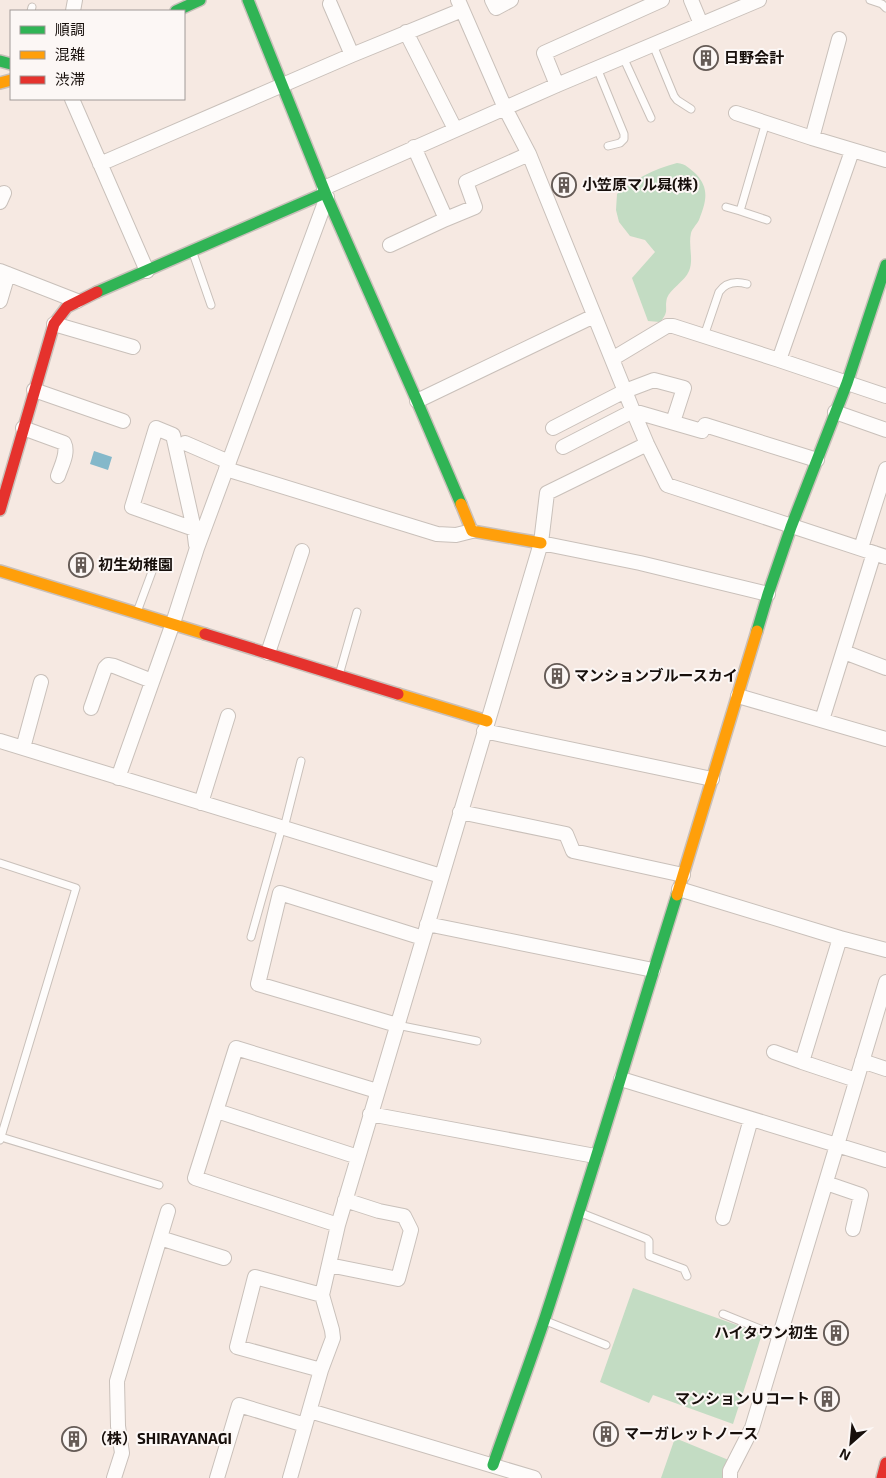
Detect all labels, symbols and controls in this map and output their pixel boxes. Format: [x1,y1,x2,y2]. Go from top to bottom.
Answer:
legend [10,10,185,100]
text: 順調 [55,20,85,38]
text: 混雑 [55,45,85,63]
building icon: 日野会計 [693,45,719,71]
place label: 日野会計 [724,48,784,66]
text: 渋滞 [55,70,85,88]
building icon: 小笠原マル曻(株) [551,172,577,198]
place label: 小笠原マル曻(株) [582,175,698,193]
building icon: 初生幼稚園 [68,552,94,578]
place label: 初生幼稚園 [98,555,173,573]
building icon: マンションブルースカイ [544,663,570,689]
place label: マンションブルースカイ [574,666,738,684]
building icon: ハイタウン初生 [823,1320,849,1346]
place label: ハイタウン初生 [714,1323,818,1341]
building icon: マンションＵコート [814,1386,840,1412]
place label: マンションＵコート [675,1389,810,1407]
north arrow [826,1418,876,1468]
building icon: マーガレットノース [593,1421,619,1447]
place label: マーガレットノース [624,1424,758,1442]
building icon: （株）SHIRAYANAGI [61,1426,87,1452]
place label: （株）SHIRAYANAGI [92,1429,232,1447]
text: N [837,1445,853,1465]

